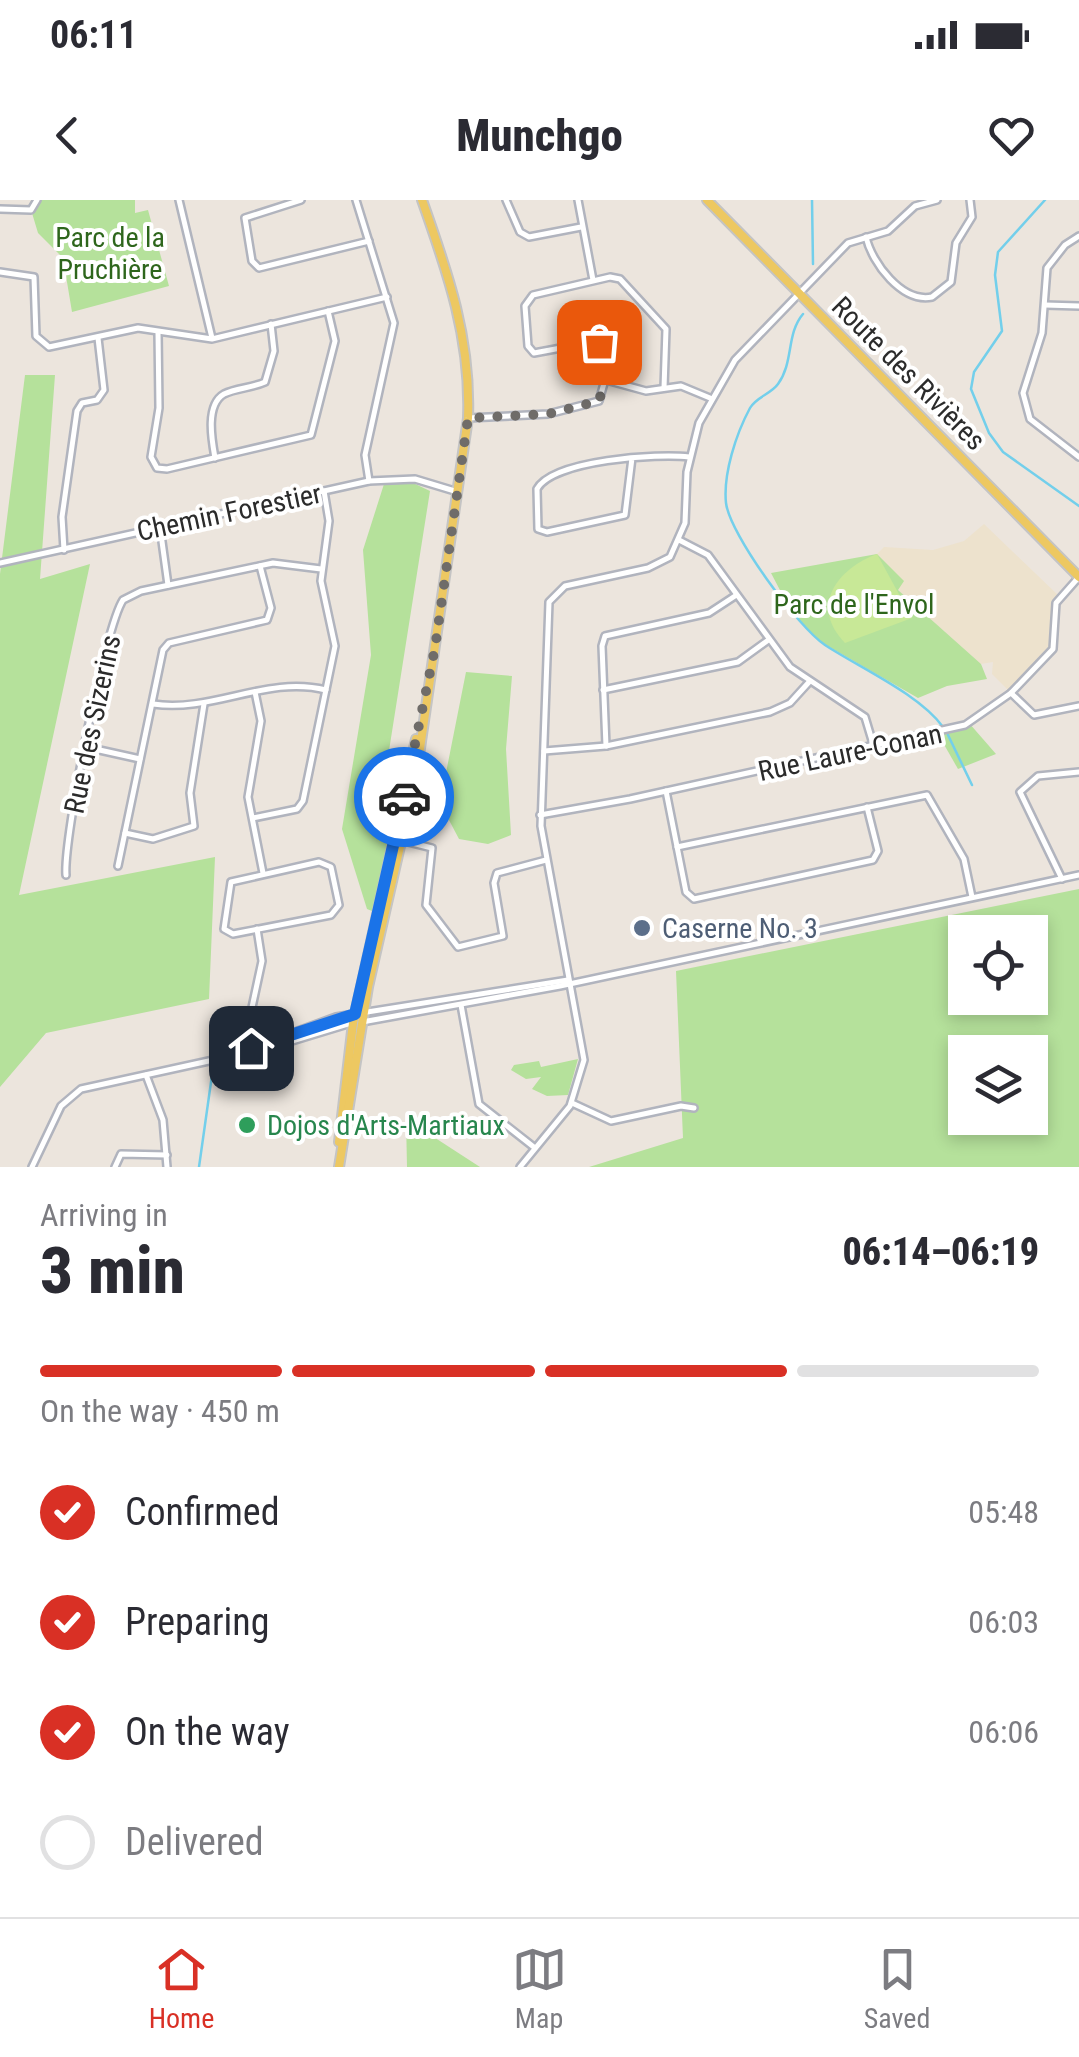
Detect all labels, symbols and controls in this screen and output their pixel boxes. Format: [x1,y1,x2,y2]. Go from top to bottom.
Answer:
text: 06:11 [50,13,137,57]
icon: back [40,108,95,163]
icon: heart [984,108,1039,163]
text: Munchgo [456,109,623,162]
park label: Parc de la Pruchière [55,221,165,286]
street label: Route des Rivières [825,290,992,457]
pin [557,300,642,385]
icon: bag [572,315,627,370]
street label: Chemin Forestier [134,477,324,548]
park label: Parc de l'Envol [774,588,934,621]
street label: Rue des Sizerins [57,632,128,816]
street label: Rue Laure-Conan [755,717,945,788]
courier [354,747,454,847]
icon: car [377,770,432,825]
place label: Caserne No. 3 [662,912,818,945]
map controls [948,915,1048,1135]
button: locate [948,915,1048,1015]
marker: Caserne No. 3 [631,917,653,939]
pin [209,1006,294,1091]
icon: home [224,1021,279,1076]
button: layers [948,1035,1048,1135]
place label: Dojos d'Arts-Martiaux [267,1109,505,1142]
marker: Dojos d'Arts-Martiaux [236,1114,258,1136]
text: Arriving in [40,1196,168,1234]
text: 06:14–06:19 [842,1230,1039,1274]
text: 3 min [40,1233,185,1309]
text: On the way · 450 m [40,1392,280,1430]
icon: check [40,1485,95,1540]
text: Confirmed [125,1490,280,1534]
text: 05:48 [968,1493,1039,1531]
icon: check [40,1595,95,1650]
text: Preparing [125,1600,270,1644]
text: 06:03 [968,1603,1039,1641]
icon: check [40,1705,95,1760]
text: On the way [125,1710,290,1754]
text: 06:06 [968,1713,1039,1751]
text: Delivered [125,1820,264,1864]
tab: Home [149,1942,214,2035]
tab: Map [512,1942,567,2035]
tab: Saved [864,1942,930,2035]

